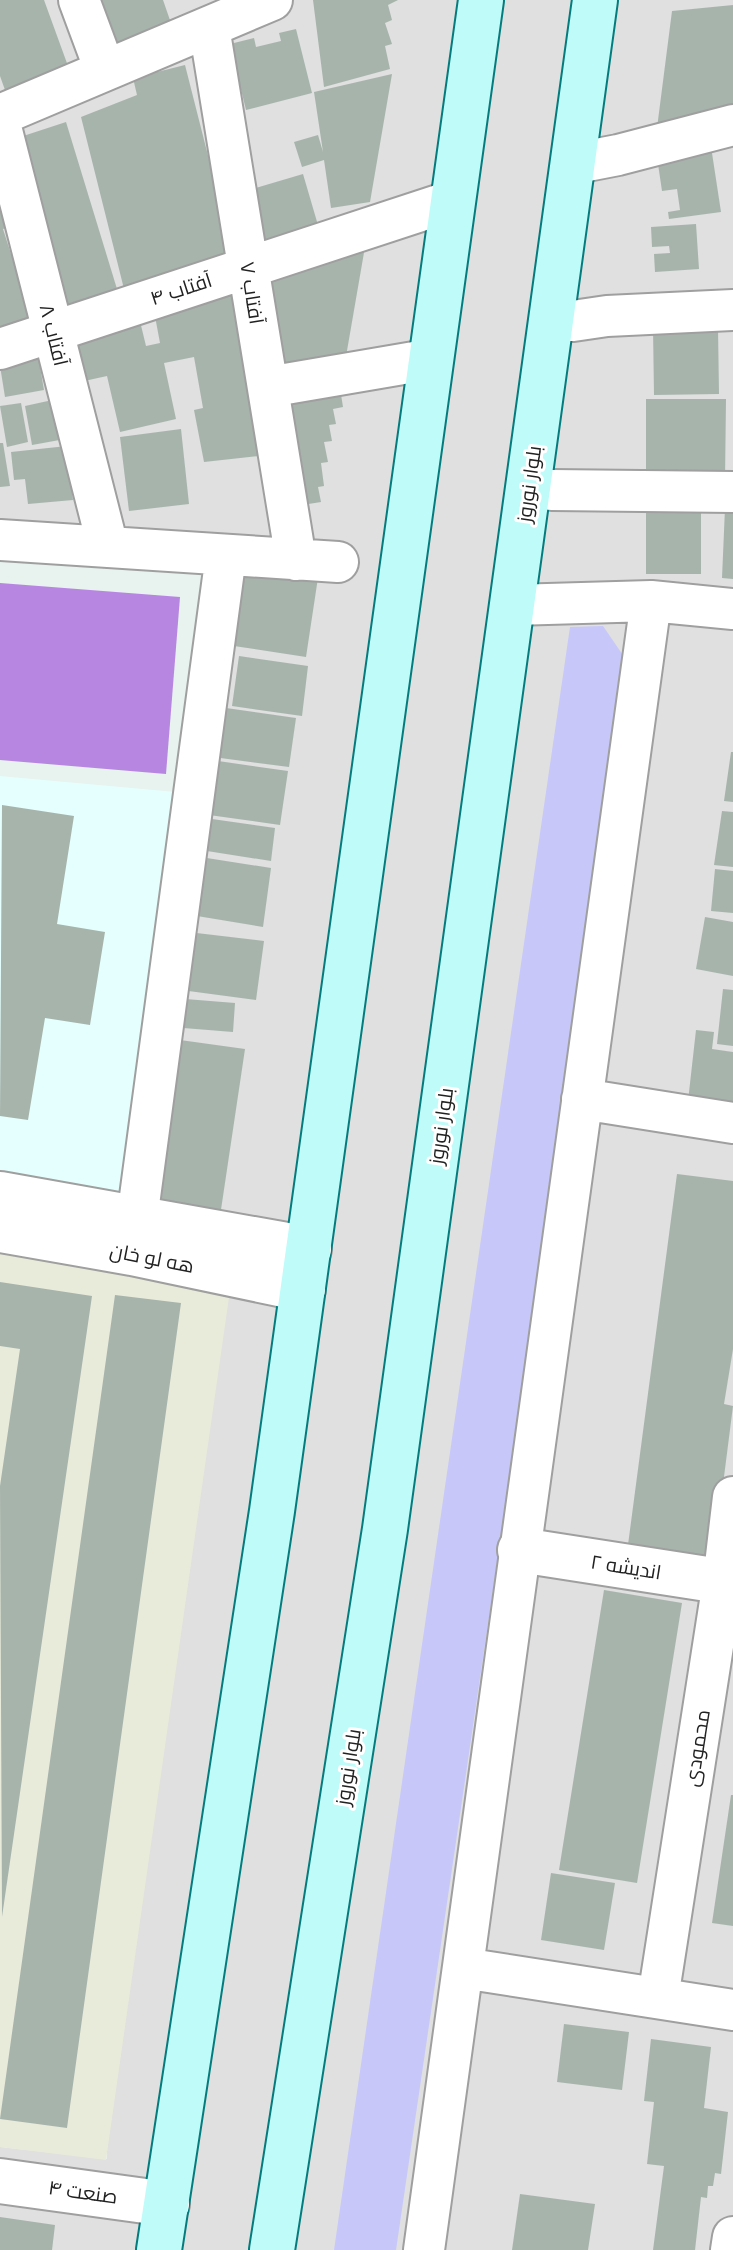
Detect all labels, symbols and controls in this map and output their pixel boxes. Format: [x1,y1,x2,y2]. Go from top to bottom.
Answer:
street label: آفتاب ۷ [234,260,271,327]
street label: آفتاب ۴ [146,266,216,311]
street label: آفتاب ۸ [34,301,75,369]
street label: بلوار نوروز [510,444,547,525]
street label: بلوار نوروز [422,1086,459,1167]
street label: هه لو خان [108,1236,197,1279]
street label: اندیشه ۲ [589,1548,663,1585]
street label: محمودی [677,1708,716,1788]
street label: بلوار نوروز [328,1727,367,1808]
street label: صنعت ۴ [47,2173,120,2210]

